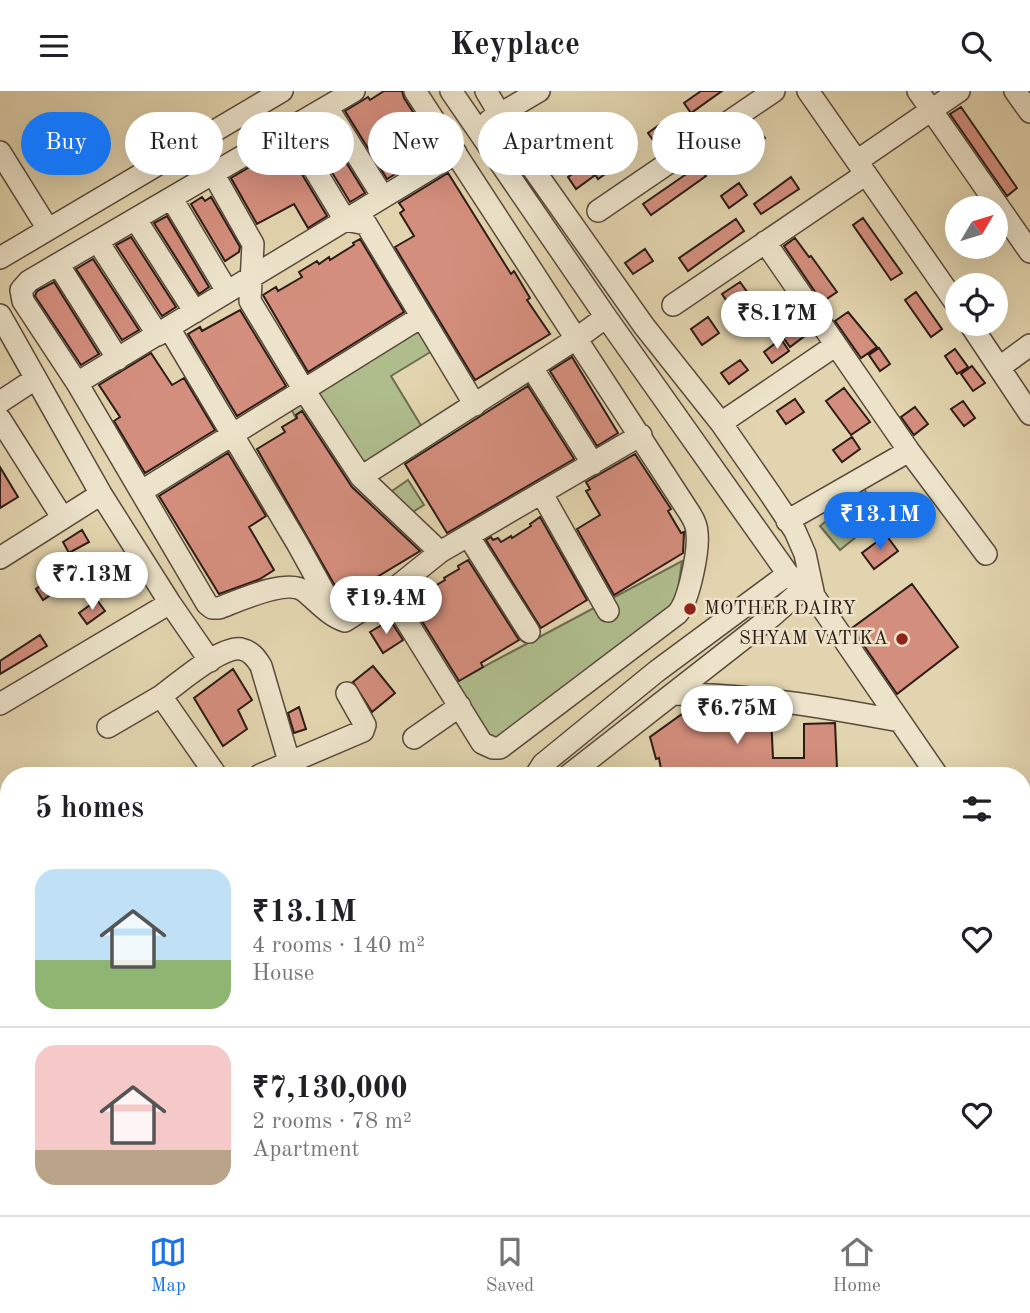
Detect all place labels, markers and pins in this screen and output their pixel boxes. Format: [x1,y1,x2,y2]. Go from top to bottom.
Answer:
pin: ₹8.17M [720,292,834,351]
pin: ₹13.1M [823,493,937,552]
pin: ₹7.13M [35,553,149,612]
pin: ₹19.4M [329,577,443,636]
place label: MOTHER DAIRY [704,600,856,619]
marker: MOTHER DAIRY [682,601,698,617]
place label: SHYAM VATIKA [739,630,888,649]
marker: SHYAM VATIKA [894,631,910,647]
pin: ₹6.75M [680,687,794,746]

